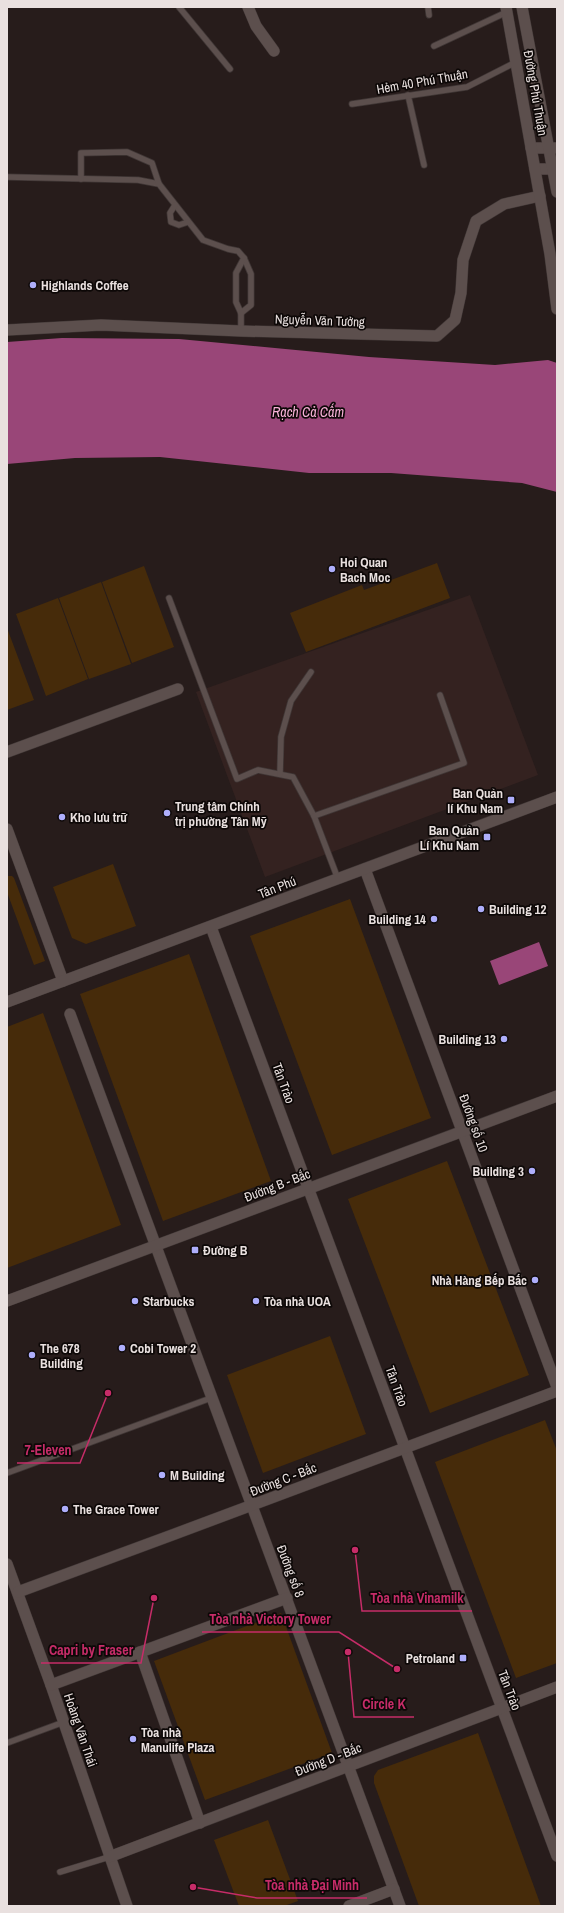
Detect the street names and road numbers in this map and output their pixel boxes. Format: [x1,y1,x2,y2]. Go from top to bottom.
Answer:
street label: Đường Phú Thuận [520,49,551,137]
street label: Hẻm 40 Phú Thuận [375,65,469,98]
street label: Nguyễn Văn Tưởng [275,310,365,331]
street label: Tân Phú [256,872,299,902]
street label: Tân Trào [268,1061,299,1106]
street label: Đường số 10 [455,1092,492,1155]
street label: Đường B - Bắc [242,1165,313,1206]
street label: Tân Trào [381,1364,412,1409]
street label: Đường C - Bắc [247,1459,319,1500]
street label: Đường số 8 [273,1543,308,1600]
street label: Tân Trào [494,1668,525,1713]
street label: Hoàng Văn Thái [60,1691,101,1769]
street label: Đường D - Bắc [292,1739,364,1780]

